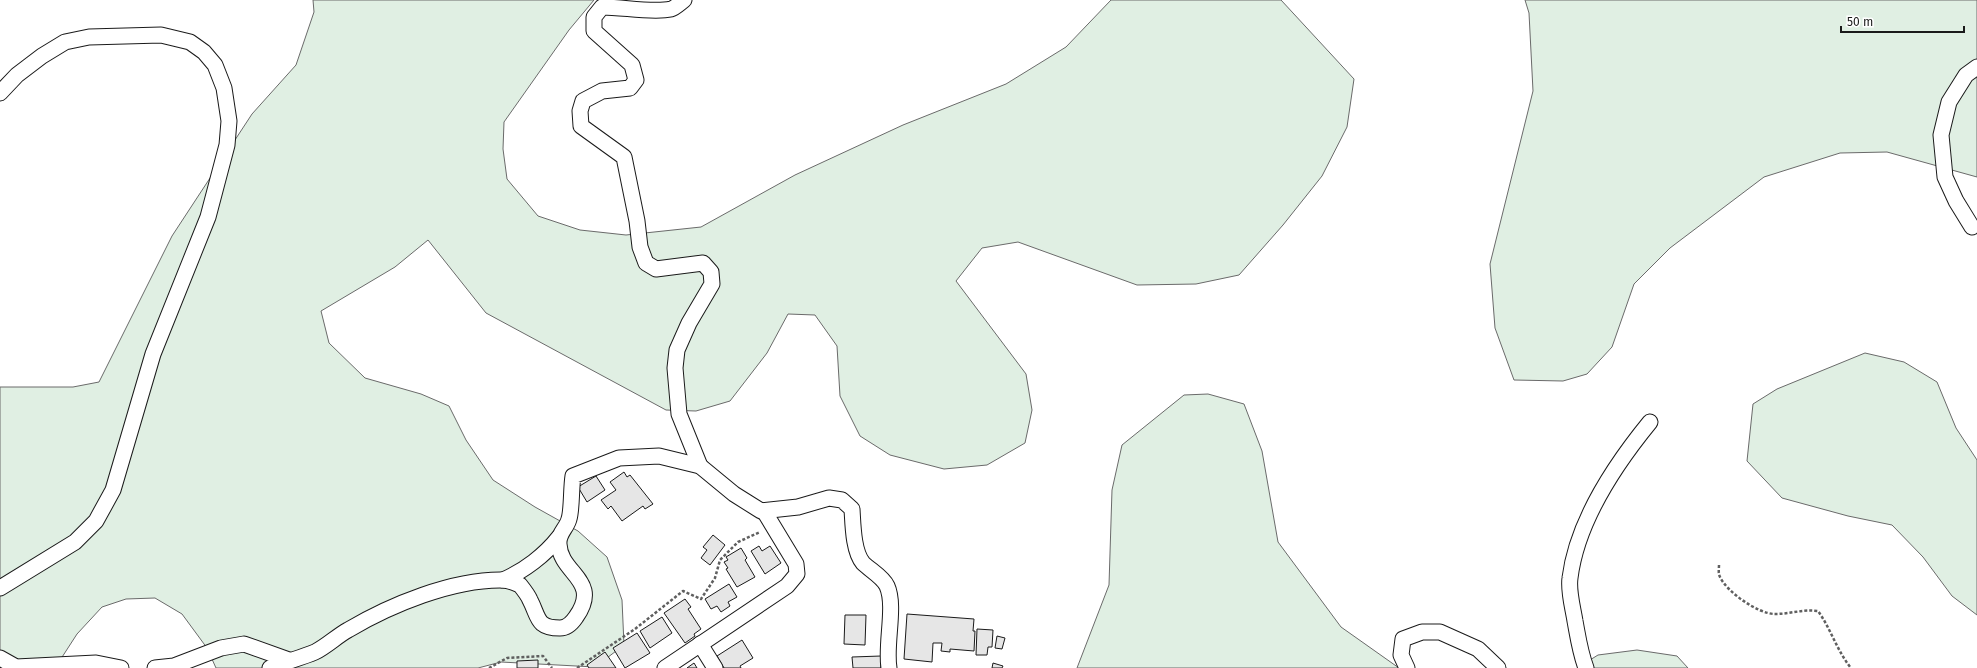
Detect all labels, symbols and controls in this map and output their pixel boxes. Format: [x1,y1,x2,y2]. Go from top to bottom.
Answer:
scale bar [1841,8,1964,34]
text: 50 m [1847,15,1873,29]

